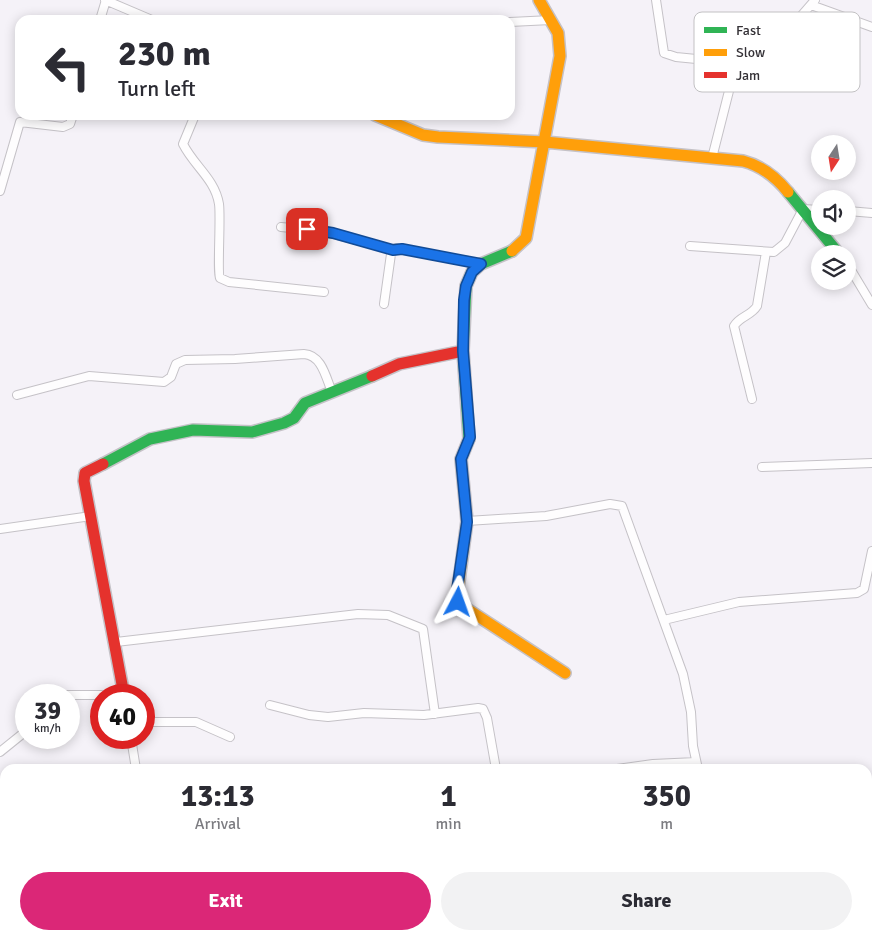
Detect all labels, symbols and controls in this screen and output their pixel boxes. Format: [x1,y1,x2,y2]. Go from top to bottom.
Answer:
legend [694,12,860,92]
text: Fast [736,22,761,39]
text: 230 m [118,32,211,75]
icon: left [35,35,100,100]
text: Slow [736,44,765,61]
text: Jam [736,67,760,84]
text: Turn left [118,75,196,102]
north arrow [811,135,856,180]
map controls [811,135,856,290]
button: sound [811,190,856,235]
pin [286,208,328,250]
icon: arrive [293,215,321,243]
button: layers [811,245,856,290]
position arrow [431,575,483,627]
speed limit sign: 40 [90,684,155,749]
text: 39 [34,695,61,726]
text: km/h [34,721,61,736]
text: 13:13 [181,778,255,815]
text: 1 [440,778,457,815]
text: 350 [642,778,691,815]
text: Arrival [195,814,241,834]
text: min [436,814,461,834]
text: m [660,814,673,834]
button: Exit [20,872,431,930]
button: Share [441,872,852,930]

